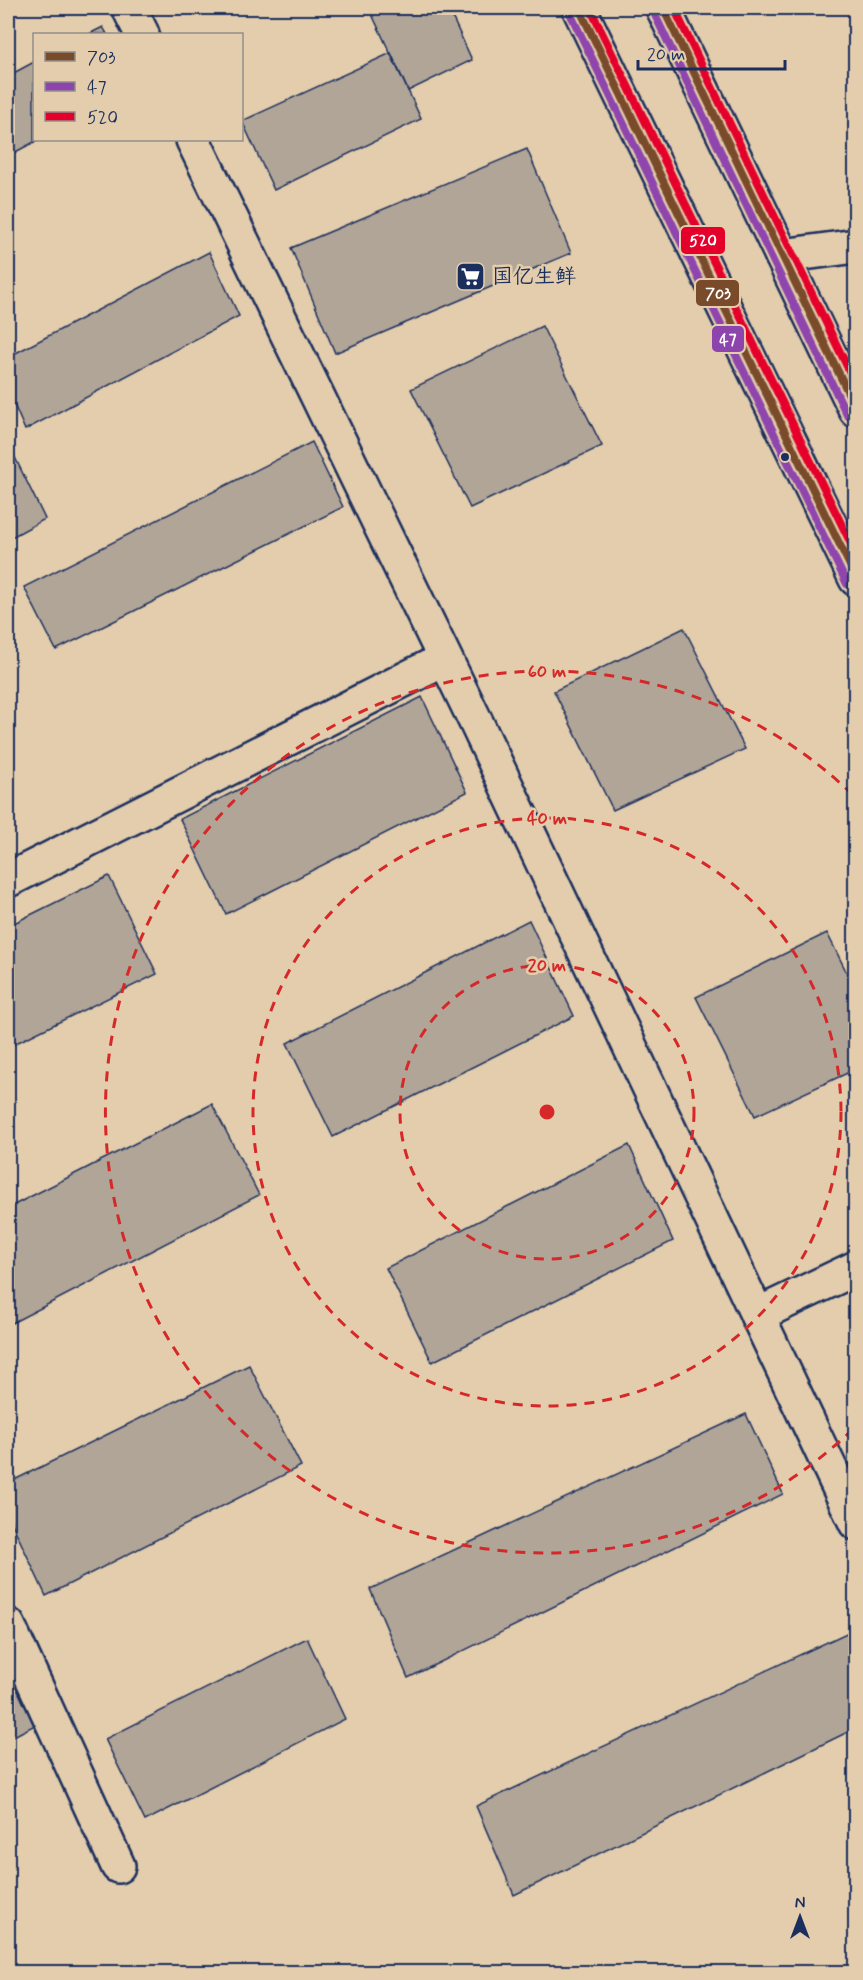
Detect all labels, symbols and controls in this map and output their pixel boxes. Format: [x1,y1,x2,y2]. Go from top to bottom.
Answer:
legend [33,33,243,141]
scale bar [638,33,785,71]
text: 20 m [647,43,685,67]
text: 703 [87,46,116,70]
text: 47 [87,76,107,100]
text: 520 [87,106,118,130]
line badge: 520 [680,226,726,255]
text: 520 [689,231,717,252]
supermarket icon: 国亿生鲜 [455,260,487,292]
place label: 国亿生鲜 [492,263,576,291]
line badge: 703 [695,279,740,307]
text: 703 [705,284,731,305]
line badge: 47 [711,325,745,353]
text: 47 [719,330,737,351]
unlabelled marker [779,451,791,463]
text: 60 m [528,660,566,684]
text: 40 m [527,807,567,831]
text: 20 m [528,954,566,978]
centre of rings [537,1102,557,1122]
north arrow [770,1887,830,1947]
text: N [795,1893,805,1914]

